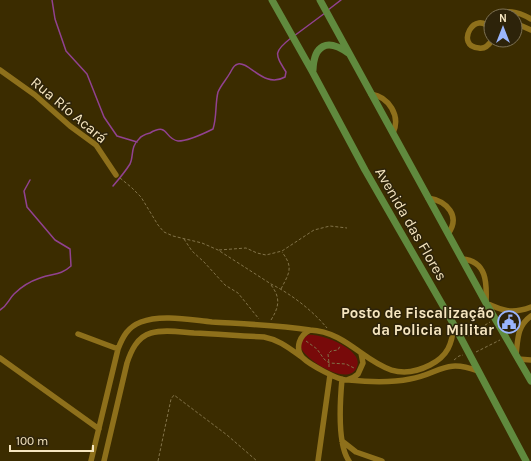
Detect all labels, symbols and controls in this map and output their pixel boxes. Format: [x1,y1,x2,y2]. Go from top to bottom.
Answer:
north arrow [483,8,523,48]
text: N [499,12,507,25]
street label: Rua Río Acará [27,73,111,147]
street label: Avenida das Flores [371,164,451,284]
place label: Posto de Fiscalização da Policia Militar [341,304,494,339]
public building icon: Posto de Fiscalização da Policia Militar [496,309,522,335]
scale bar [10,427,93,453]
text: 100 m [16,434,48,448]

